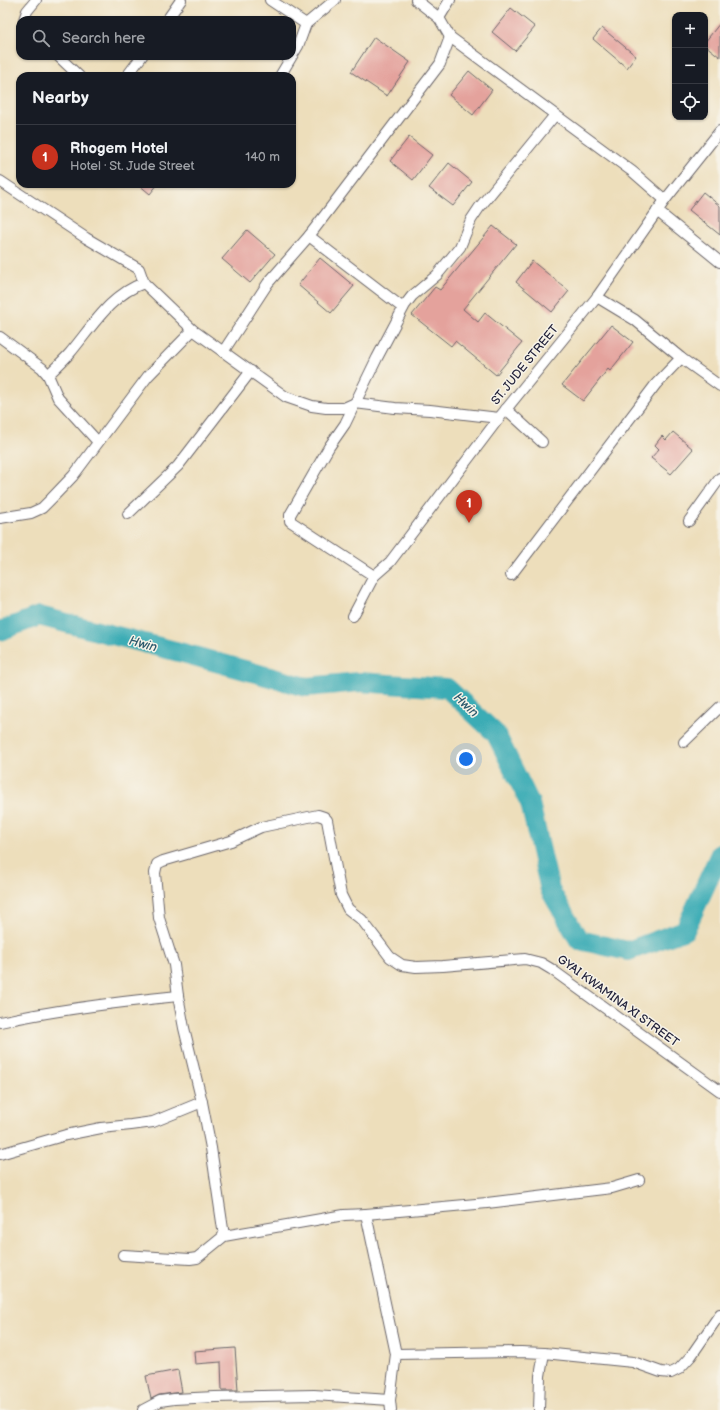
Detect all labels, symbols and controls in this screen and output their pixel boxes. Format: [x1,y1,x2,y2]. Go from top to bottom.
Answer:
map controls [672,12,708,120]
button: + [672,12,708,48]
search box [16,16,296,60]
icon: search [30,27,52,49]
text: Search here [62,29,145,48]
button: − [672,48,708,84]
button: locate [672,84,708,120]
text: Nearby [32,88,89,108]
text: Rhogem Hotel [70,139,168,158]
text: 1 [42,149,48,165]
text: 140 m [245,149,280,165]
text: Hotel · St. Jude Street [70,158,194,174]
street label: ST. JUDE STREET [488,321,562,408]
pin: 1 [456,490,482,523]
water label: Hwin [127,633,159,655]
water label: Hwin [450,689,482,721]
your location [456,749,476,769]
street label: GYAI KWAMINA XI STREET [554,952,682,1051]

